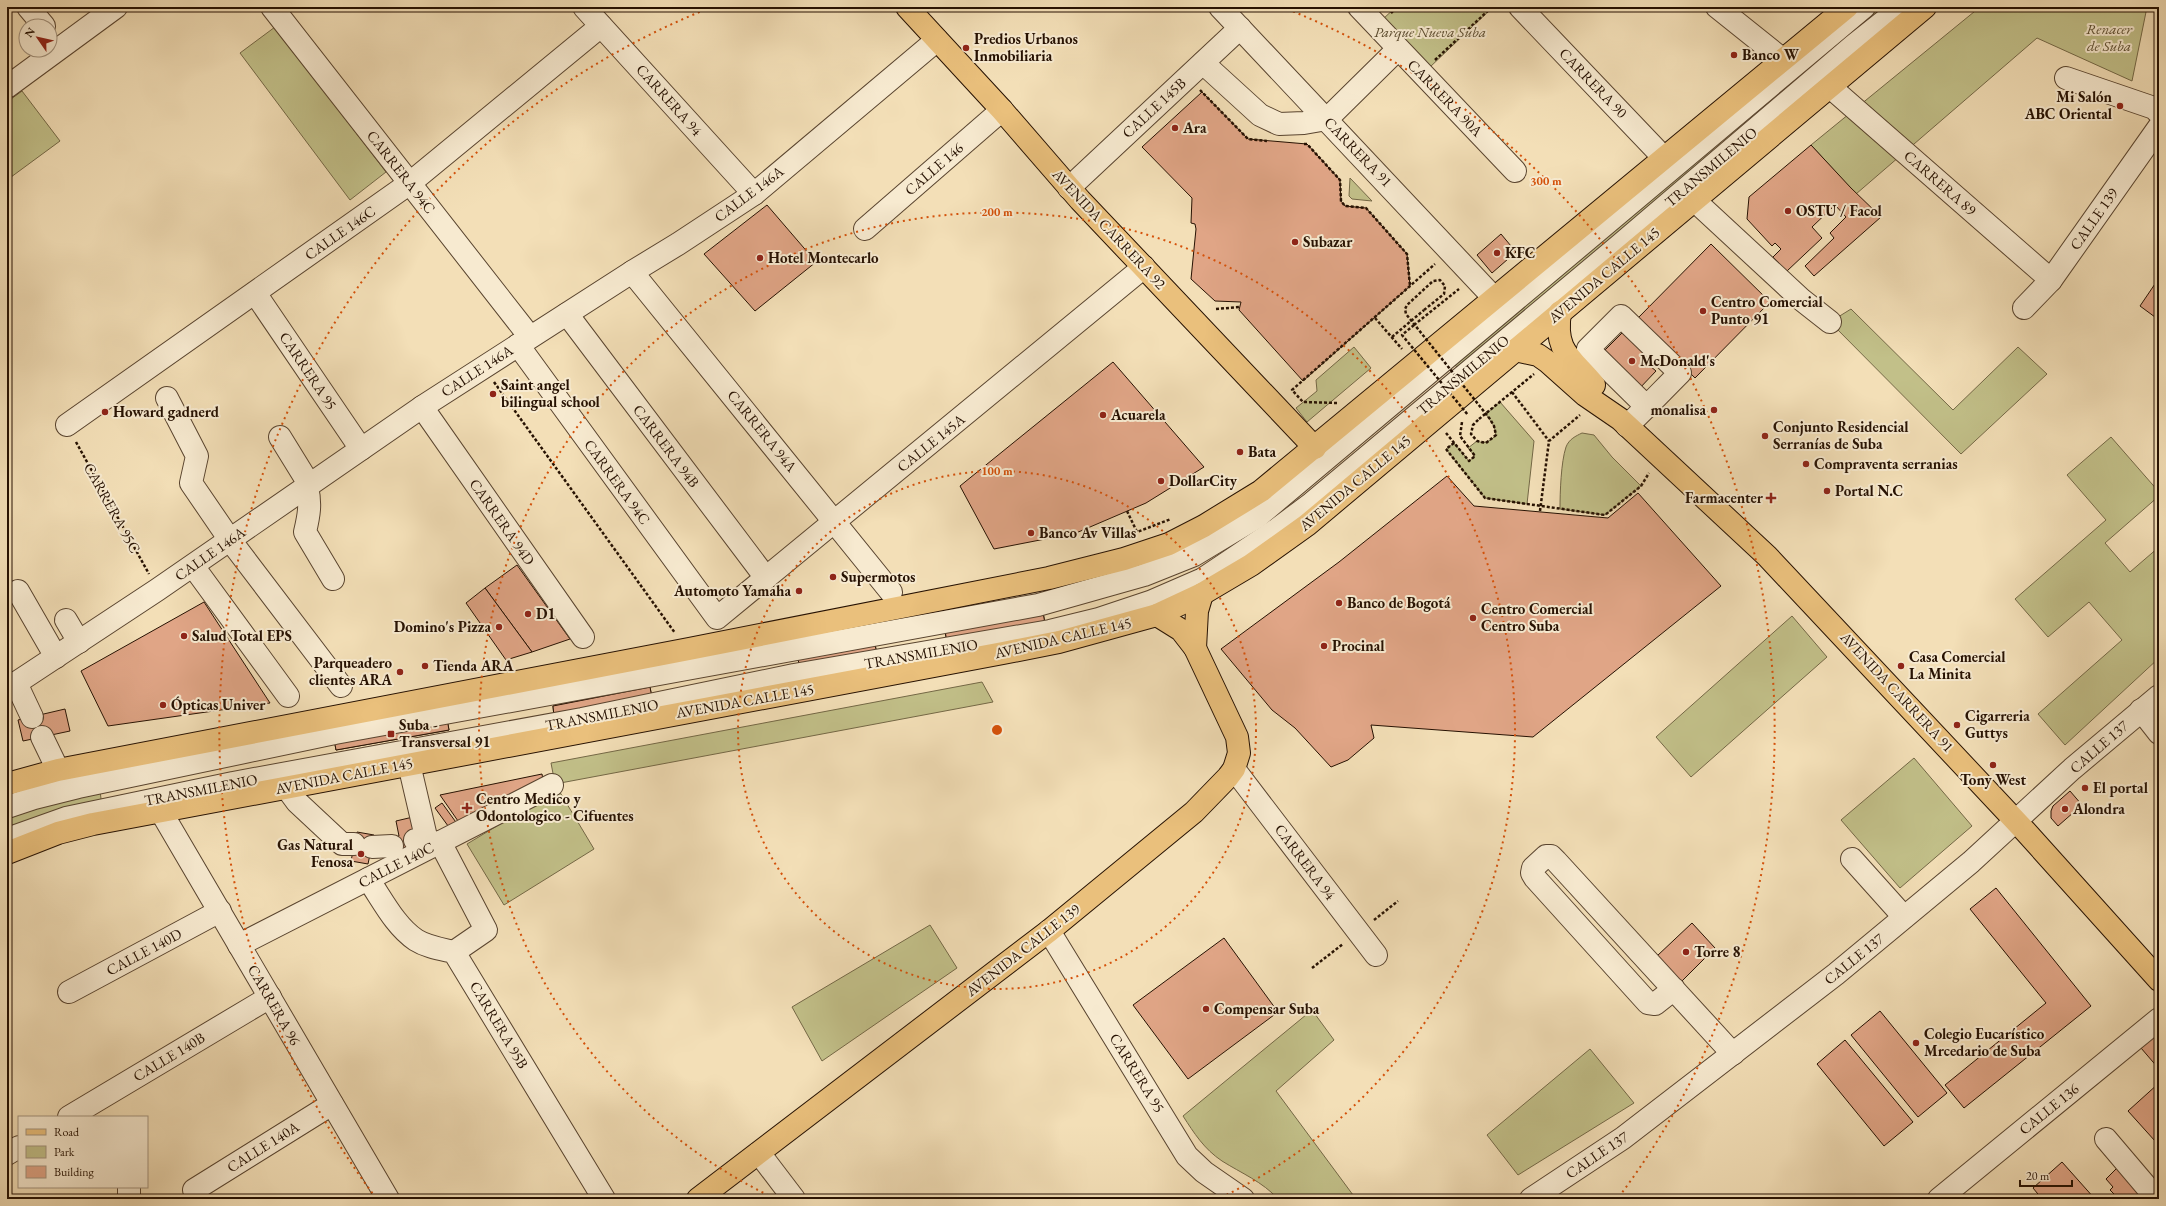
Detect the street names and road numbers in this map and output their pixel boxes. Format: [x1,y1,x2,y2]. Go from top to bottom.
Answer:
street label: CARRERA 90 [1555,44,1631,122]
street label: CARRERA 90A [1404,55,1487,141]
street label: CARRERA 94 [632,60,707,140]
street label: CALLE 145B [1118,73,1190,142]
street label: CARRERA 91 [1320,113,1396,191]
street label: TRANSMILENIO [1661,122,1761,211]
street label: CARRERA 94C [363,126,440,217]
street label: CALLE 146 [900,138,967,199]
street label: CARRERA 89 [1900,146,1981,219]
street label: CALLE 146A [710,161,788,226]
street label: AVENIDA CARRERA 92 [1048,164,1171,293]
street label: CALLE 139 [2065,184,2122,253]
street label: CALLE 146C [301,201,379,264]
street label: AVENIDA CALLE 145 [1543,222,1663,327]
street label: CARRERA 95 [275,328,341,413]
street label: TRANSMILENIO [1413,330,1513,419]
street label: CALLE 146A [437,340,517,401]
street label: CARRERA 94A [723,386,802,476]
street label: CARRERA 94B [629,401,704,491]
street label: CALLE 145A [893,409,969,476]
street label: AVENIDA CALLE 145 [1294,430,1414,535]
street label: CARRERA 94C [580,435,655,528]
street label: CARRERA 95C [80,459,145,556]
street label: CARRERA 94D [466,475,539,569]
street label: CALLE 146A [171,522,249,585]
street label: AVENIDA CALLE 145 [992,613,1133,663]
street label: AVENIDA CARRERA 91 [1836,627,1958,756]
street label: TRANSMILENIO [863,634,979,673]
street label: AVENIDA CALLE 145 [674,679,815,722]
street label: TRANSMILENIO [544,694,660,735]
street label: CALLE 137 [2065,715,2133,777]
street label: AVENIDA CALLE 145 [273,753,414,798]
street label: TRANSMILENIO [143,769,259,810]
street label: CARRERA 94 [1271,820,1341,904]
street label: CALLE 140C [355,837,437,892]
street label: AVENIDA CALLE 139 [961,899,1084,1001]
street label: CALLE 140D [103,924,185,979]
street label: CALLE 137 [1820,928,1888,989]
street label: CARRERA 96 [244,961,305,1048]
street label: CARRERA 95B [466,978,533,1072]
street label: CALLE 140B [129,1028,208,1085]
street label: CARRERA 95 [1106,1030,1169,1116]
street label: CALLE 136 [2015,1079,2082,1139]
street label: CALLE 140A [223,1116,303,1176]
street label: CALLE 137 [1562,1126,1632,1182]

